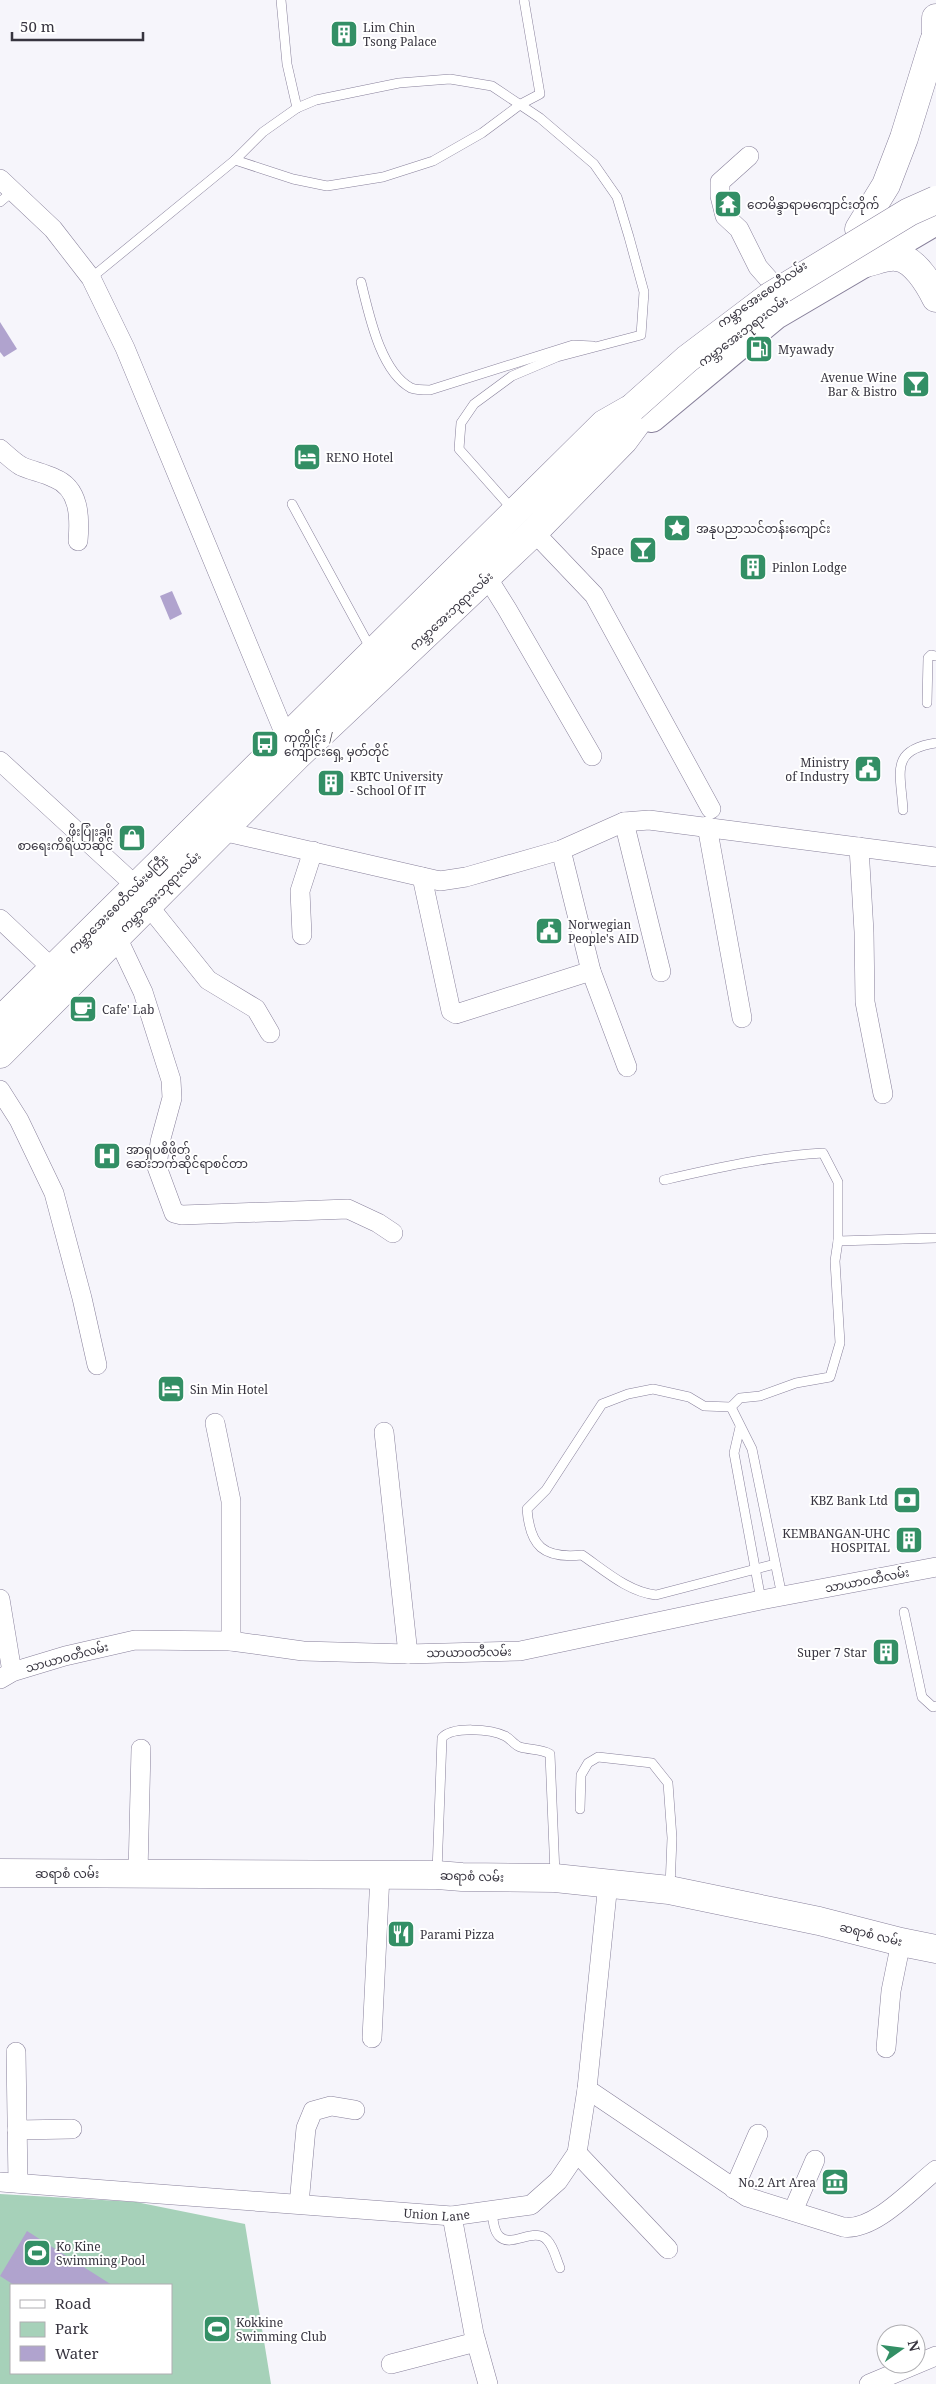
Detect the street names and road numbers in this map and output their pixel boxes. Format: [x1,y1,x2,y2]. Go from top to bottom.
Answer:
street label: ကမ္ဘာအေးစေတီလမ်း [714,257,812,333]
street label: ကမ္ဘာအေးဘုရားလမ်း [695,292,793,372]
street label: ကမ္ဘာအေးဘုရားလမ်း [405,568,498,656]
street label: ကမ္ဘာအေးဘုရားလမ်း [116,848,206,938]
street label: ကမ္ဘာအေးစေတီလမ်းမကြီး [64,850,173,959]
street label: သာယာဝတီလမ်း [824,1564,910,1596]
street label: သာယာဝတီလမ်း [24,1638,110,1676]
street label: သာယာဝတီလမ်း [426,1643,512,1661]
street label: ဆရာစံ လမ်း [35,1865,99,1884]
street label: ဆရာစံ လမ်း [440,1866,504,1888]
street label: ဆရာစံ လမ်း [837,1918,904,1952]
street label: Union Lane [403,2204,471,2225]

